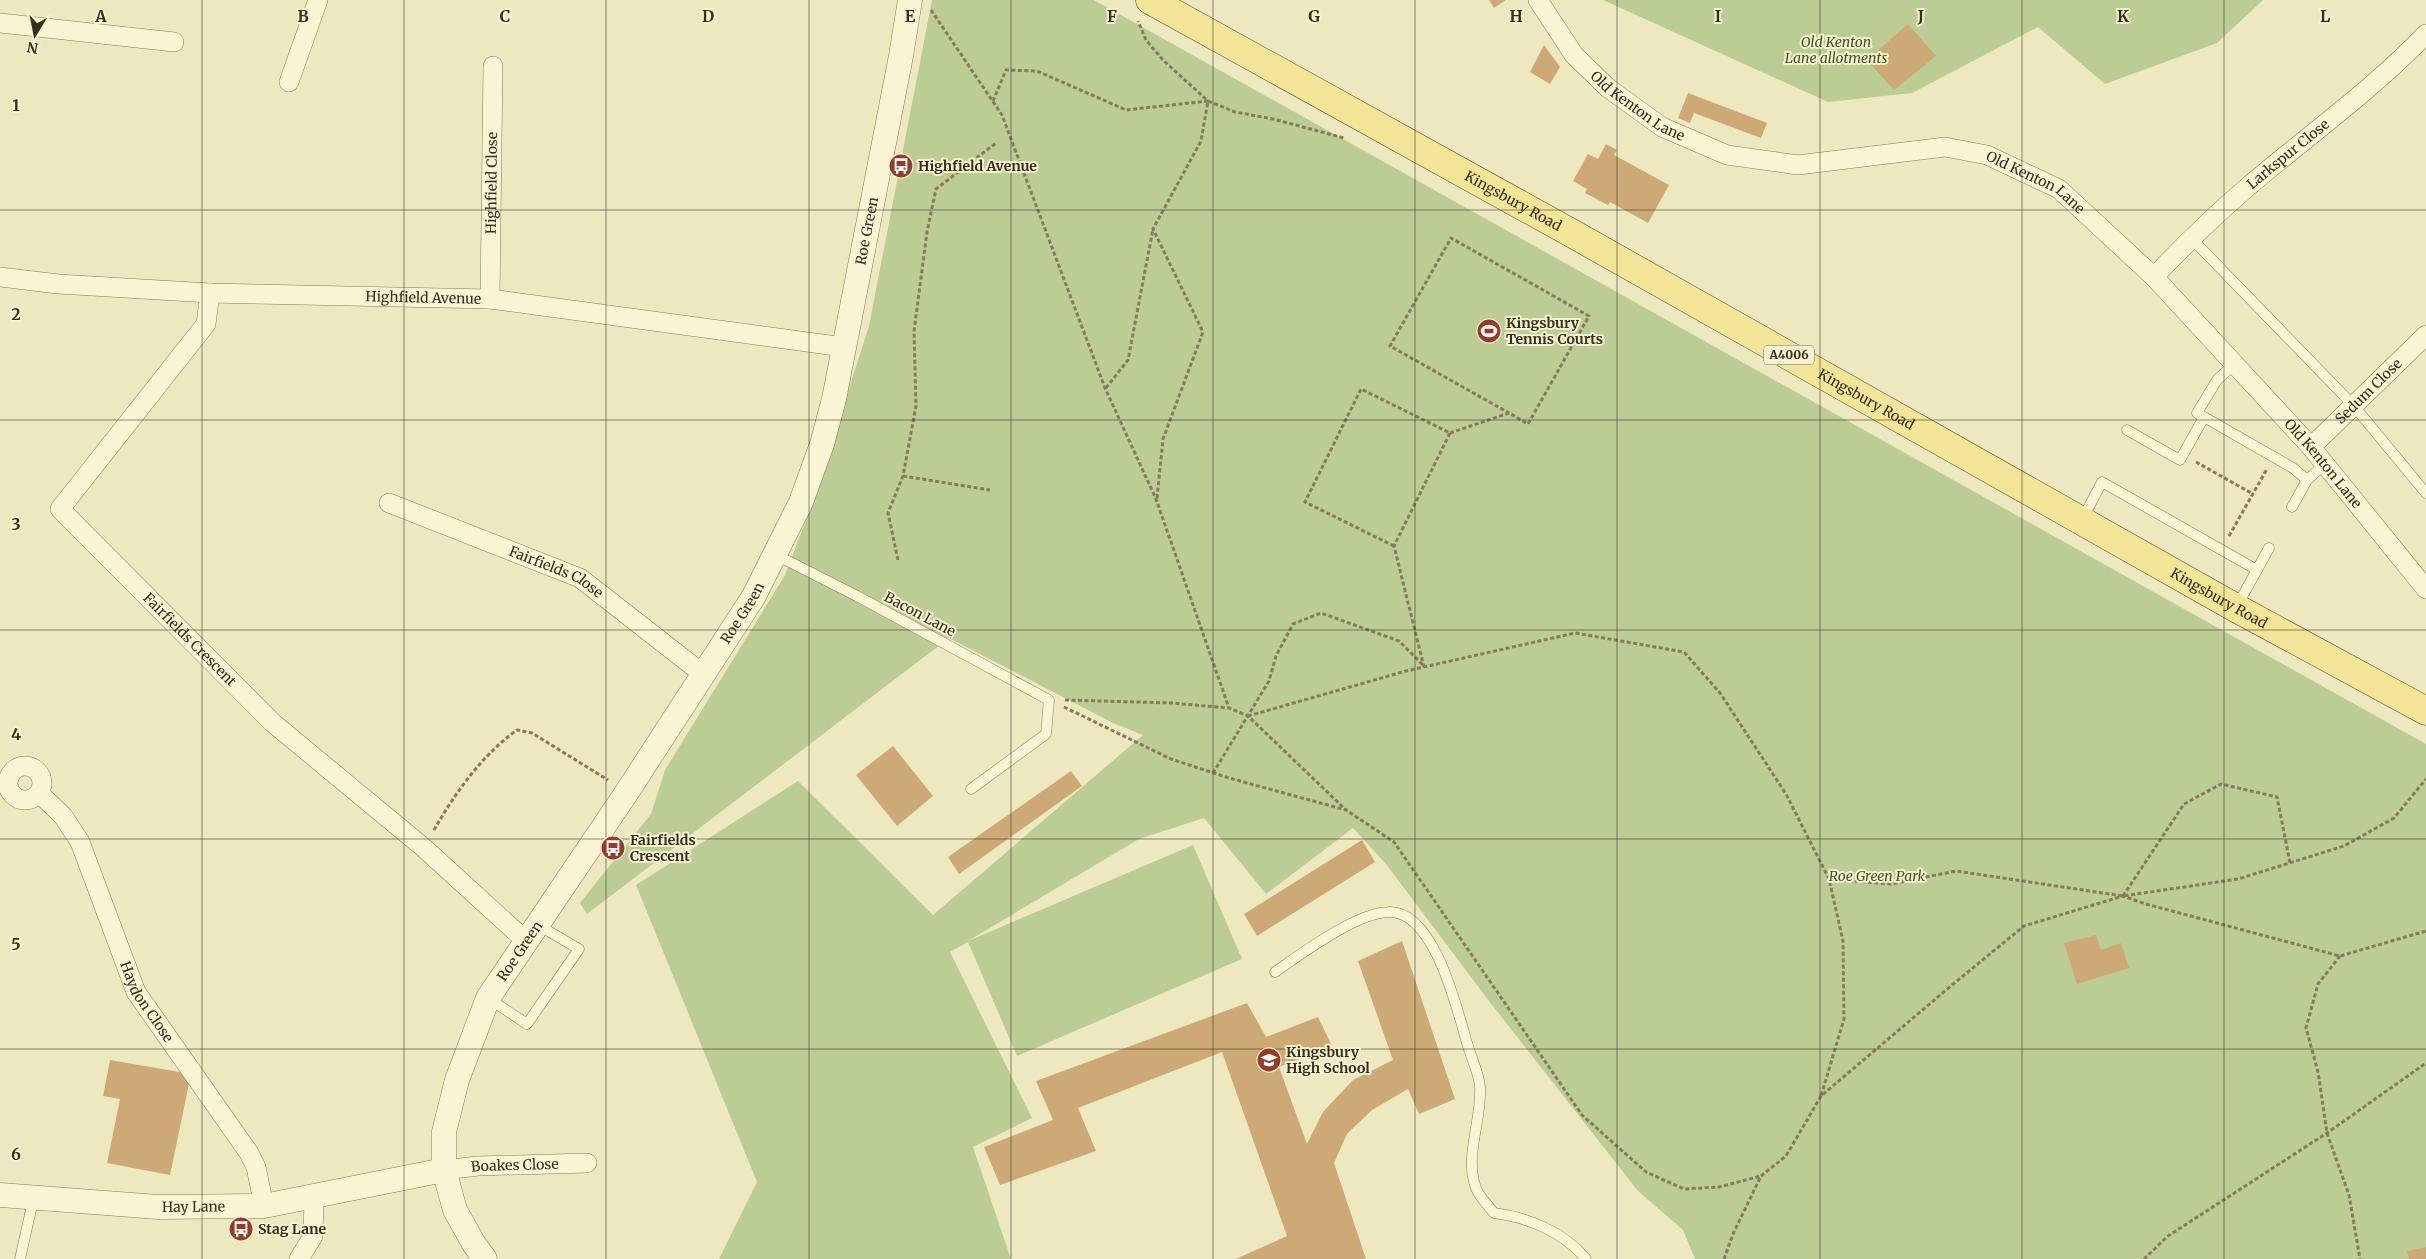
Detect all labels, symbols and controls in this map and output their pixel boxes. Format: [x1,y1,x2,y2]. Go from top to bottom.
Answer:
text: A [94,6,107,26]
text: B [297,6,309,26]
text: C [500,6,510,26]
text: D [702,6,714,26]
text: E [905,6,916,26]
text: F [1107,6,1117,26]
text: G [1308,6,1320,26]
text: H [1509,6,1523,26]
text: I [1715,6,1721,26]
text: J [1917,6,1924,26]
text: K [2117,6,2129,26]
text: L [2320,6,2330,26]
north arrow [10,10,60,60]
park label: Old Kenton Lane allotments [1785,33,1887,67]
text: N [26,38,40,58]
street label: Old Kenton Lane [1587,67,1688,145]
text: 1 [12,95,20,115]
street label: Larkspur Close [2243,115,2333,193]
street label: Highfield Close [482,132,501,234]
street label: Old Kenton Lane [1983,147,2089,217]
bus stop icon: Highfield Avenue [888,153,914,179]
place label: Highfield Avenue [918,157,1037,175]
street label: Kingsbury Road [1462,167,1565,235]
street label: Roe Green [851,195,882,266]
street label: Highfield Avenue [365,287,481,308]
text: 2 [11,304,21,324]
place label: Kingsbury Tennis Courts [1506,314,1603,348]
sports icon: Kingsbury Tennis Courts [1476,318,1502,344]
road number: A4006 [1764,346,1814,364]
street label: Sedum Close [2331,355,2405,428]
street label: Kingsbury Road [1815,365,1918,434]
street label: Old Kenton Lane [2280,415,2366,512]
text: 3 [11,514,21,534]
street label: Fairfields Close [506,542,607,602]
street label: Kingsbury Road [2167,564,2271,633]
street label: Roe Green [717,579,768,647]
street label: Bacon Lane [881,588,959,640]
street label: Fairfields Crescent [139,589,241,690]
text: 4 [11,724,21,744]
place label: Fairfields Crescent [630,831,696,865]
bus stop icon: Fairfields Crescent [600,835,626,861]
park label: Roe Green Park [1829,867,1926,885]
street label: Roe Green [493,917,546,985]
text: 5 [11,934,21,954]
street label: Haydon Close [116,959,177,1046]
place label: Kingsbury High School [1286,1043,1370,1077]
school or university icon: Kingsbury High School [1256,1047,1282,1073]
text: 6 [11,1144,21,1164]
street label: Boakes Close [470,1155,559,1176]
street label: Hay Lane [162,1197,225,1216]
bus stop icon: Stag Lane [228,1216,254,1242]
place label: Stag Lane [258,1220,326,1238]

